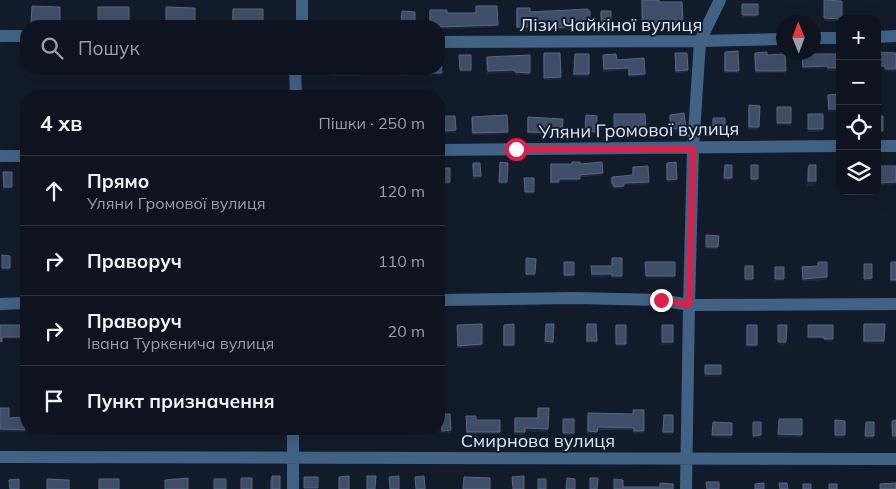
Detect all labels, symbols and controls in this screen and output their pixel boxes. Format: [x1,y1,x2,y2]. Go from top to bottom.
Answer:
street label: Лізи Чайкіної вулиця [520,13,702,36]
north arrow [776,15,821,60]
map controls [836,15,881,195]
button: + [836,15,881,60]
search box [20,20,445,75]
icon: search [38,34,66,62]
text: Пошук [78,36,140,60]
button: − [836,60,881,105]
button: locate [836,105,881,150]
text: 4 хв [40,110,82,136]
text: Пішки · 250 m [319,113,425,133]
street label: Уляни Громової вулиця [537,117,740,143]
route start [505,138,528,161]
button: layers [836,150,881,195]
text: Прямо [87,169,149,193]
icon: ahead [40,177,68,205]
text: 120 m [378,181,425,201]
text: Уляни Громової вулиця [87,193,265,213]
icon: right [40,247,68,275]
text: Праворуч [87,249,182,273]
text: 110 m [378,251,425,271]
route end [650,289,673,312]
text: Праворуч [87,309,182,333]
icon: right [40,317,68,345]
text: 20 m [388,321,425,341]
text: Івана Туркенича вулиця [87,333,274,353]
icon: arrive [40,387,68,415]
text: Пункт призначення [87,389,275,413]
street label: Смирнова вулиця [461,429,615,452]

